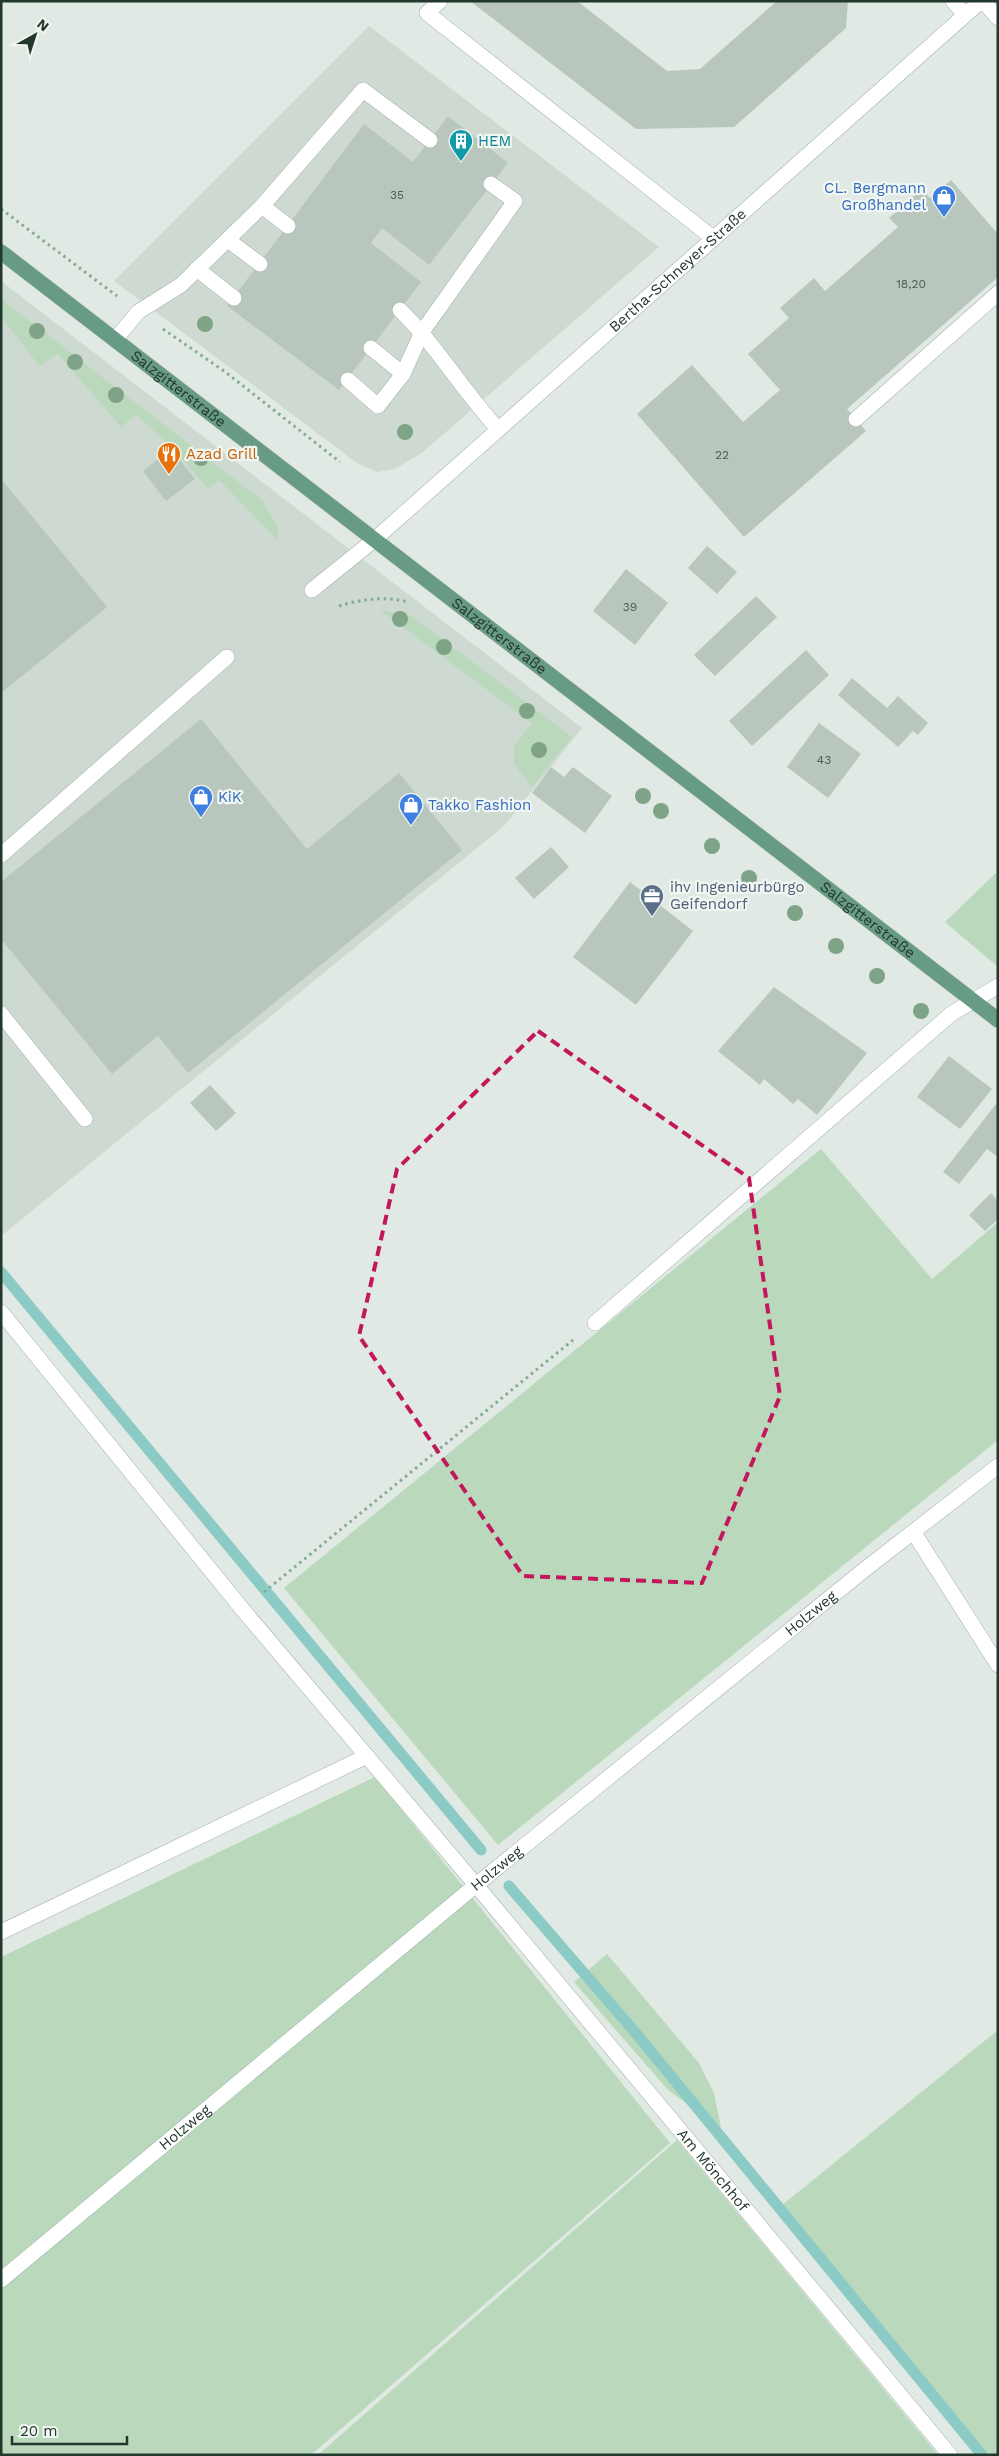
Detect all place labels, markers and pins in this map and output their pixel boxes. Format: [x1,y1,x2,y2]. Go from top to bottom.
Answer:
building icon: HEM [448,128,474,162]
place label: HEM [478,132,511,150]
place label: CL. Bergmann Großhandel [824,179,926,214]
shop icon: CL. Bergmann Großhandel [931,184,957,218]
restaurant icon: Azad Grill [156,441,182,475]
place label: Azad Grill [186,445,257,463]
shop icon: KiK [188,784,214,818]
place label: KiK [218,788,242,806]
shop icon: Takko Fashion [398,792,424,826]
place label: Takko Fashion [428,796,531,814]
place label: ihv Ingenieurbürgo Geifendorf [670,878,805,913]
office icon: ihv Ingenieurbürgo Geifendorf [639,883,665,917]

